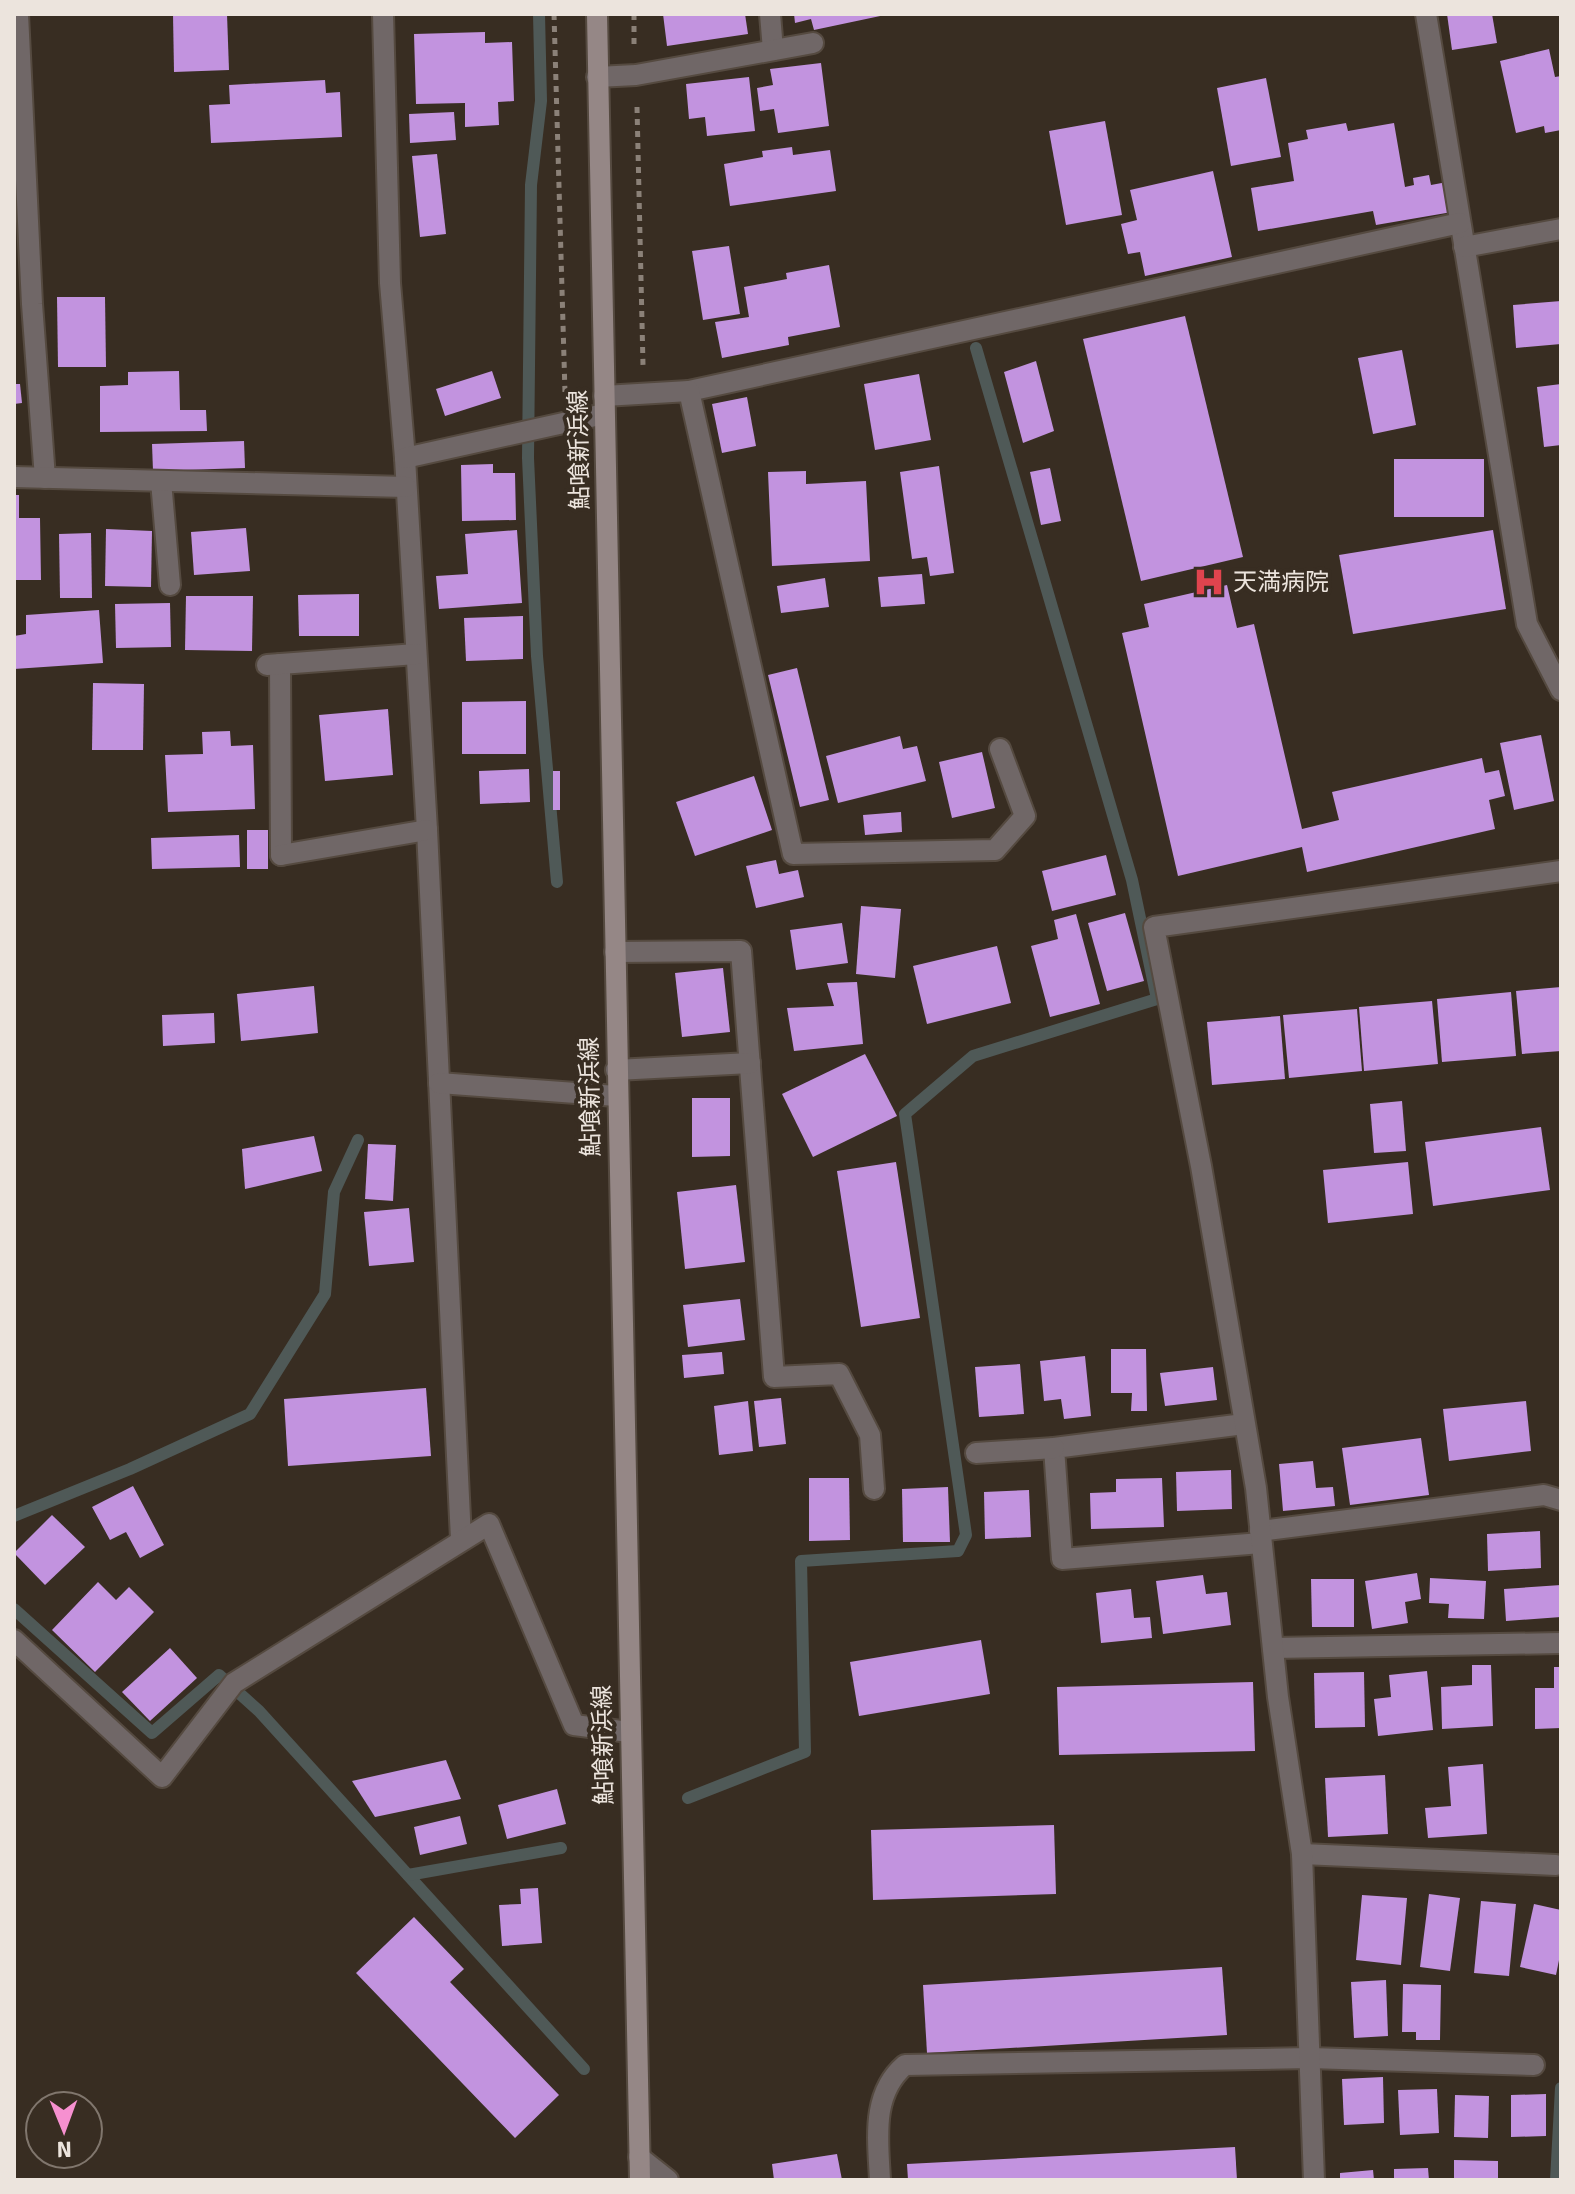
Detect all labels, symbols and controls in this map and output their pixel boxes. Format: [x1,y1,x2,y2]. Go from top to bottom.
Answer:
street label: 鮎喰新浜線 [563,390,595,510]
hospital icon: 天満病院 [1192,565,1226,599]
place label: 天満病院 [1233,567,1329,597]
street label: 鮎喰新浜線 [574,1037,606,1157]
street label: 鮎喰新浜線 [587,1685,619,1805]
north arrow [24,2090,104,2170]
text: N [56,2136,72,2163]

